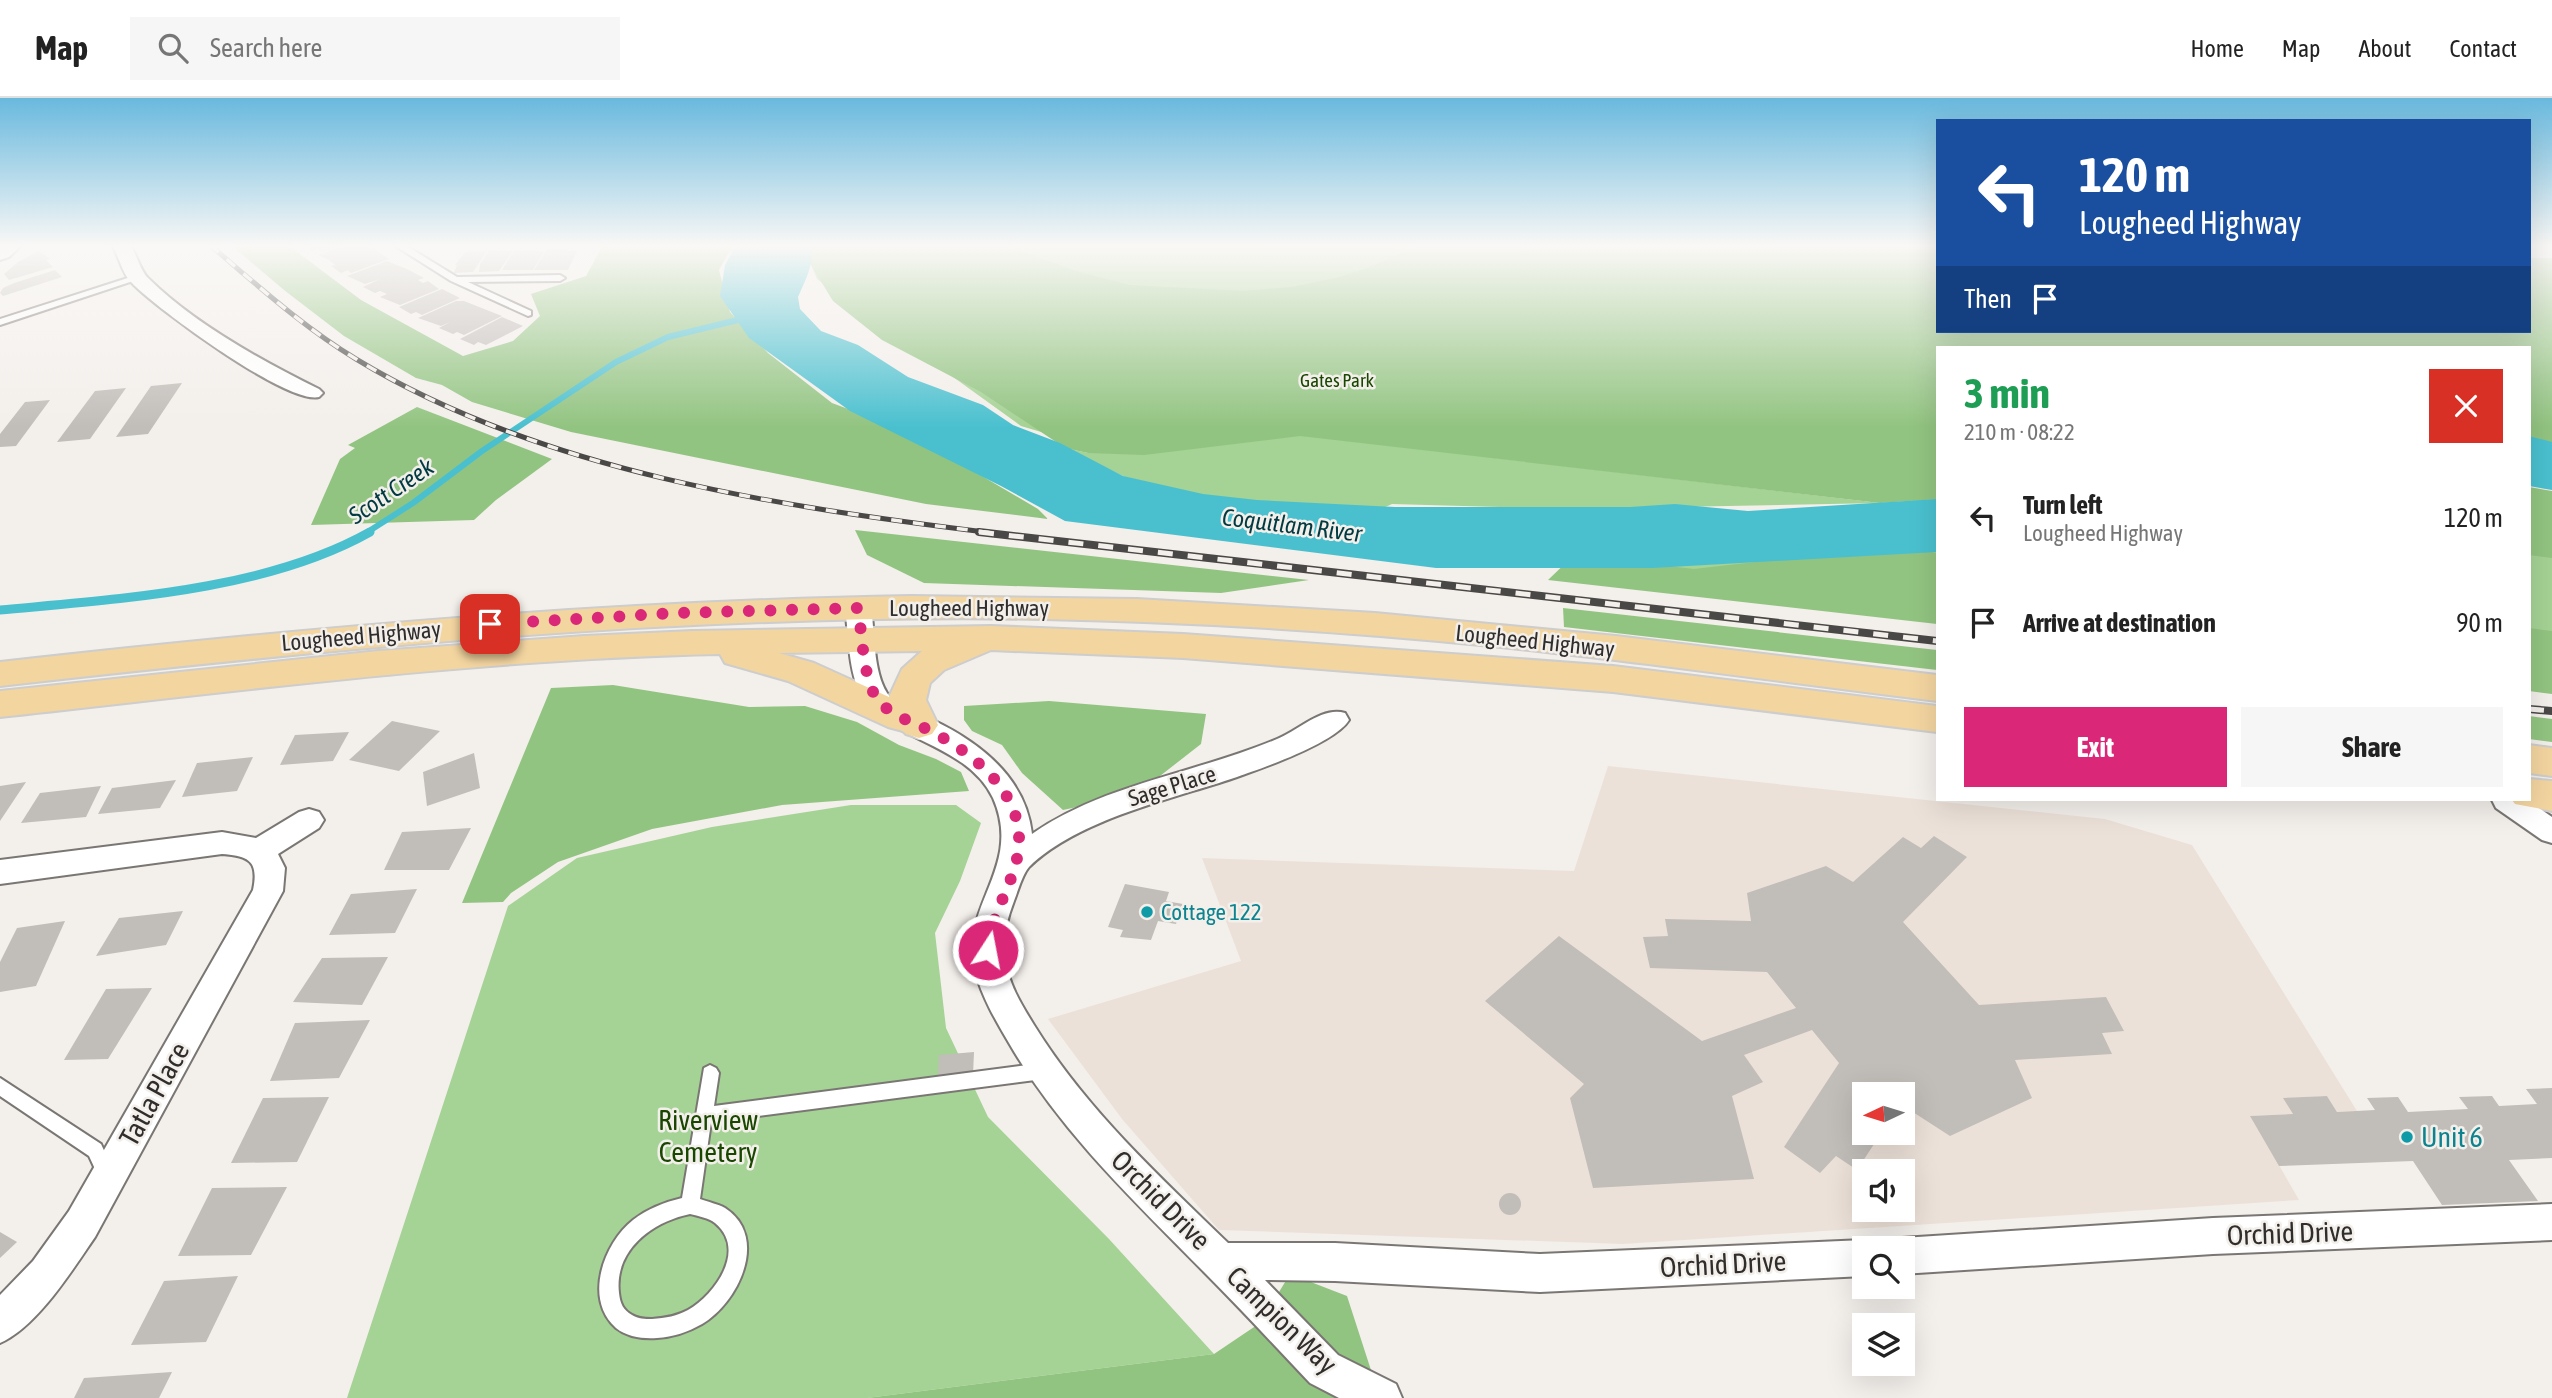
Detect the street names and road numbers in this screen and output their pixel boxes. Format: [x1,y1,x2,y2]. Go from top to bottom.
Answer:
street label: Lougheed Highway [889,595,1049,621]
street label: Lougheed Highway [280,616,442,656]
street label: Lougheed Highway [1454,620,1616,662]
street label: Sage Place [1125,760,1219,812]
street label: Tatla Place [113,1037,195,1151]
street label: Orchid Drive [1105,1144,1217,1256]
street label: Orchid Drive [2226,1215,2354,1251]
street label: Orchid Drive [1659,1245,1787,1283]
street label: Campion Way [1220,1260,1344,1380]

